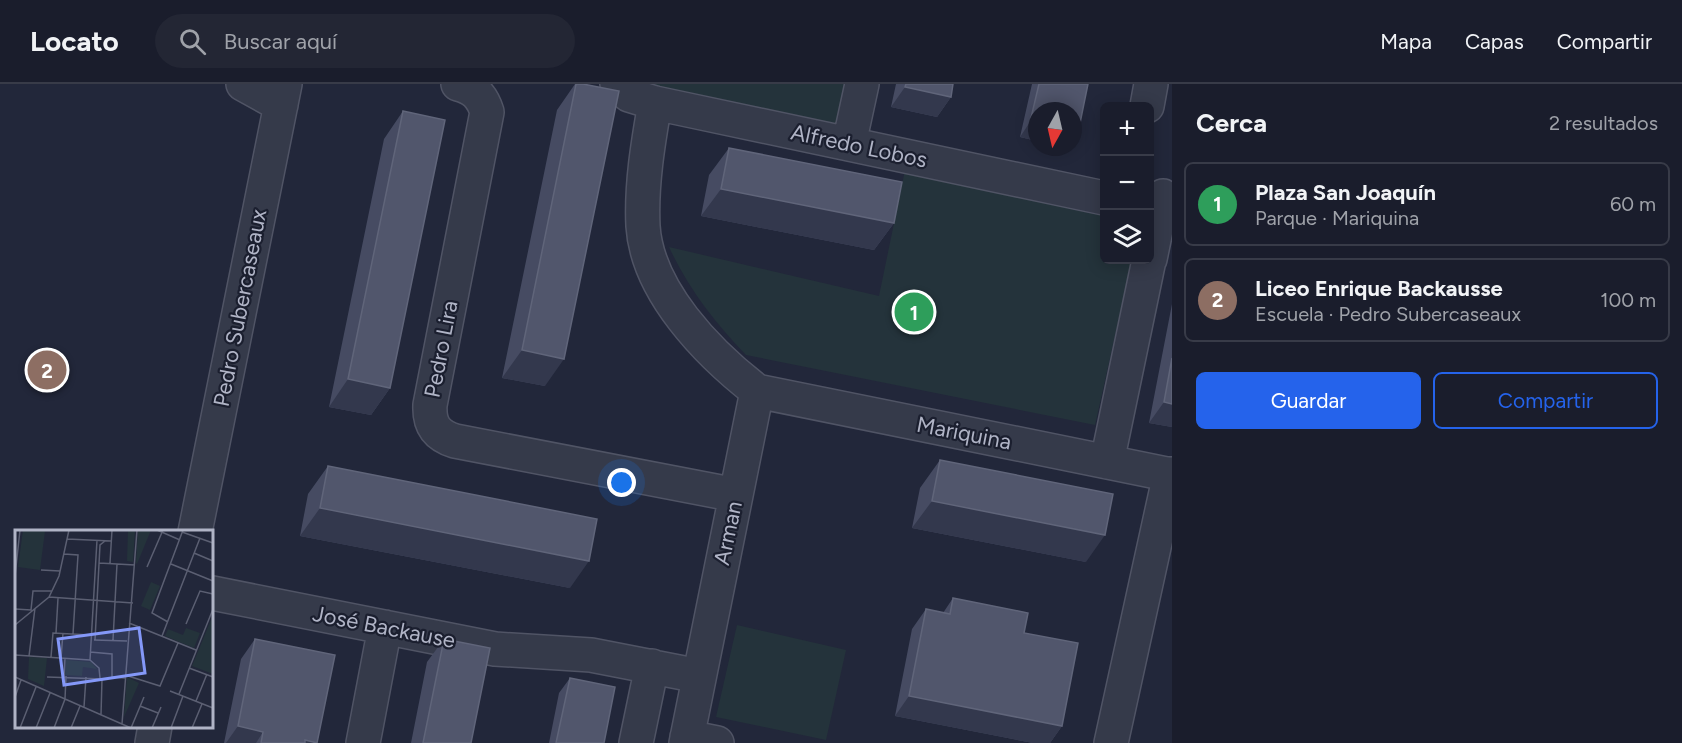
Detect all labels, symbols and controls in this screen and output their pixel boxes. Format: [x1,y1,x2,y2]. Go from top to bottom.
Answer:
search box [155,14,575,68]
text: Locato [30,24,119,58]
icon: search [176,25,209,58]
text: Buscar aquí [224,28,337,55]
text: Mapa [1380,29,1432,54]
text: Capas [1465,29,1524,54]
text: Compartir [1557,29,1652,54]
north arrow [1028,102,1082,156]
map controls [1100,102,1154,264]
button: + [1100,102,1154,156]
text: Cerca [1196,107,1267,139]
text: 2 resultados [1549,111,1658,135]
street label: Alfredo Lobos [788,118,930,174]
button: − [1100,156,1154,210]
text: Plaza San Joaquín [1255,179,1436,206]
text: 1 [1213,192,1222,216]
text: 60 m [1610,192,1656,216]
street label: Pedro Subercaseaux [208,206,272,409]
text: Parque · Mariquina [1255,206,1419,230]
button: layers [1100,210,1154,264]
text: Liceo Enrique Backausse [1255,275,1503,302]
text: 2 [1212,288,1223,312]
text: 100 m [1600,288,1656,312]
pin: 1 [894,290,934,334]
street label: Pedro Lira [418,298,464,400]
text: Escuela · Pedro Subercaseaux [1255,302,1521,326]
pin: 2 [28,348,66,392]
button: Guardar [1196,372,1421,429]
button: Compartir [1433,372,1658,429]
street label: Mariquina [914,411,1014,455]
your location [607,468,636,497]
street label: Arman [708,499,748,567]
inset map [15,530,213,728]
street label: José Backause [310,600,458,654]

